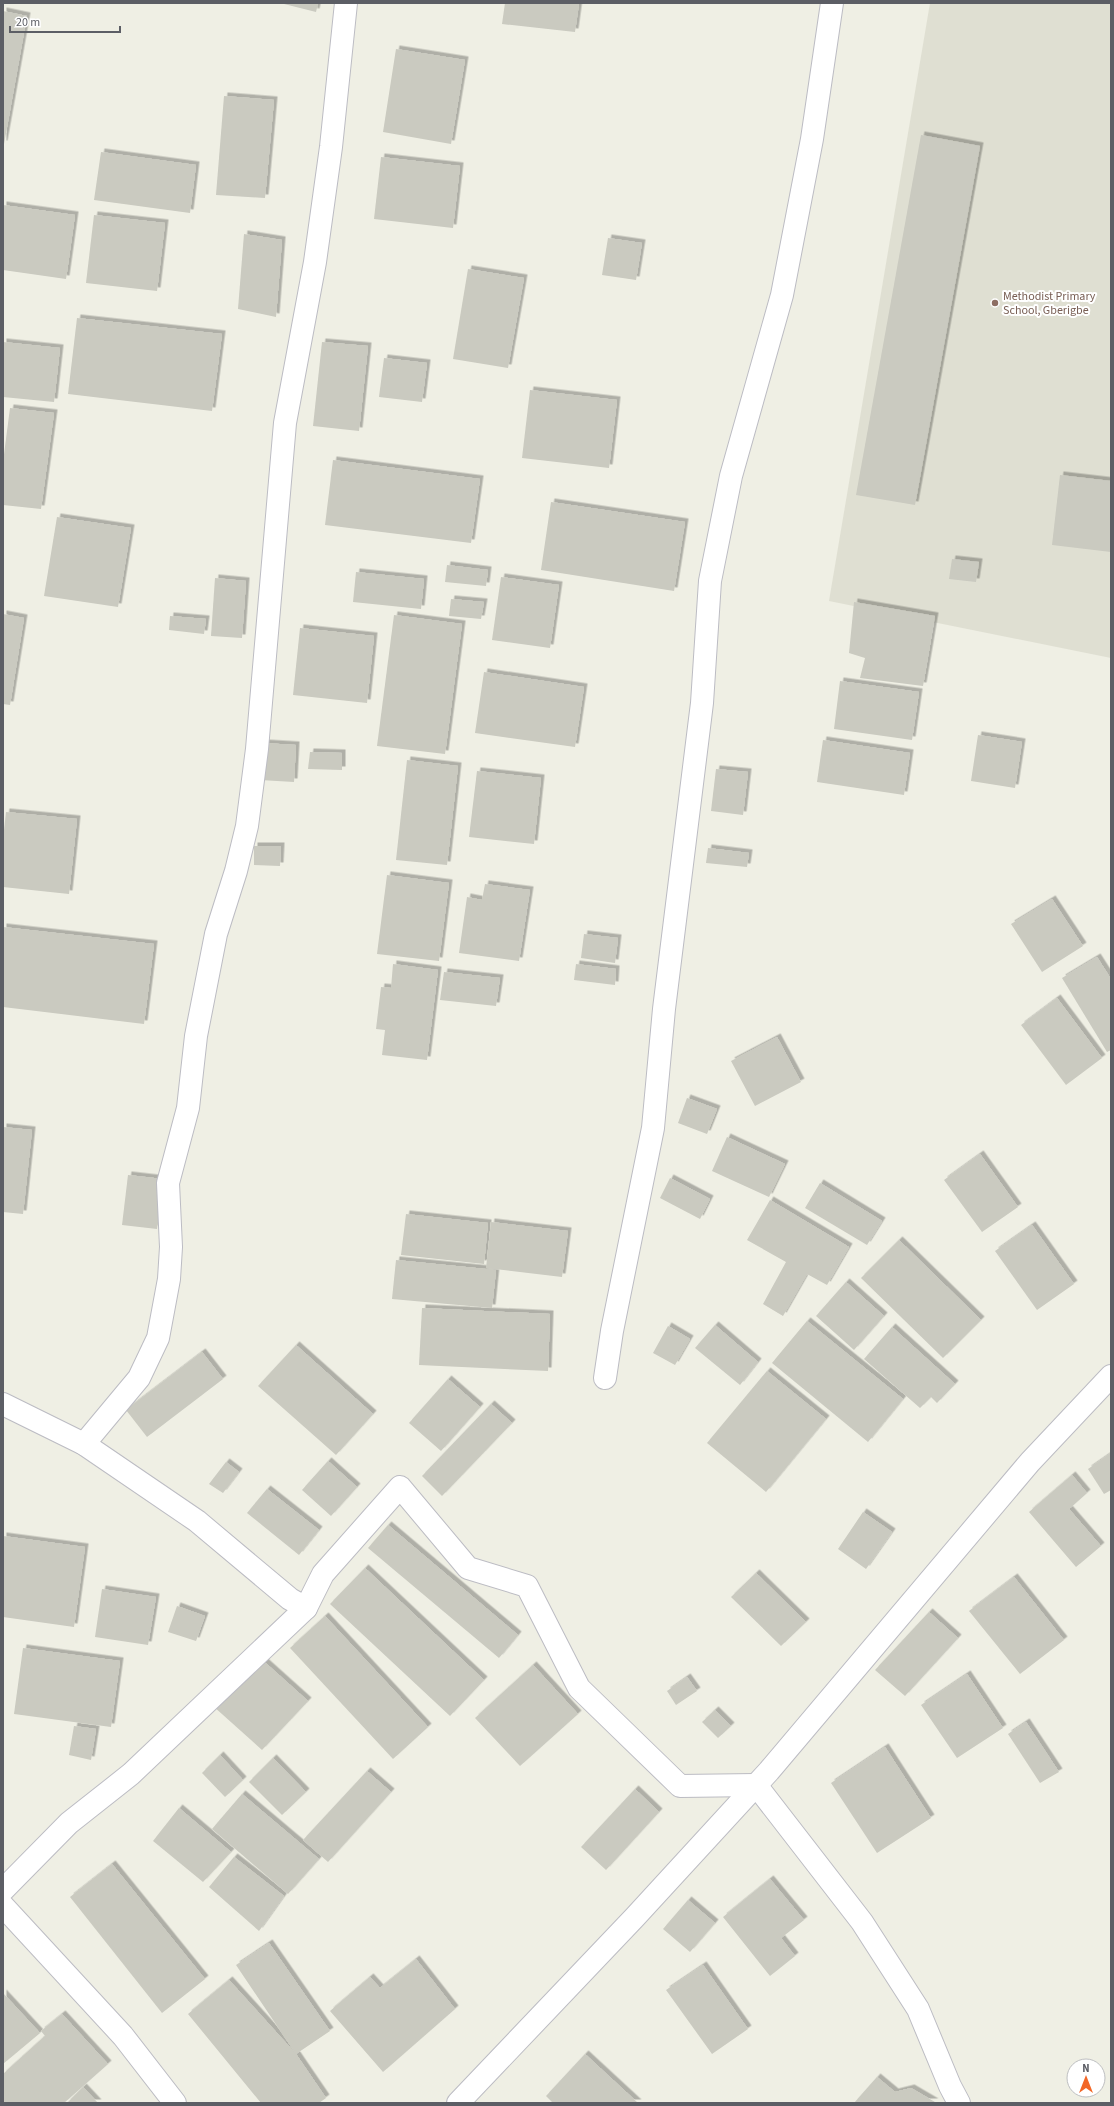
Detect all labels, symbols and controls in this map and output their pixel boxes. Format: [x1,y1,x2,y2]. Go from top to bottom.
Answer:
scale bar [10,8,120,34]
text: 20 m [16,14,40,31]
place label: Methodist Primary School, Gberigbe [1003,288,1096,319]
marker: Methodist Primary School, Gberigbe [990,298,1000,308]
north arrow [1066,2058,1106,2098]
text: N [1082,2061,1090,2076]

